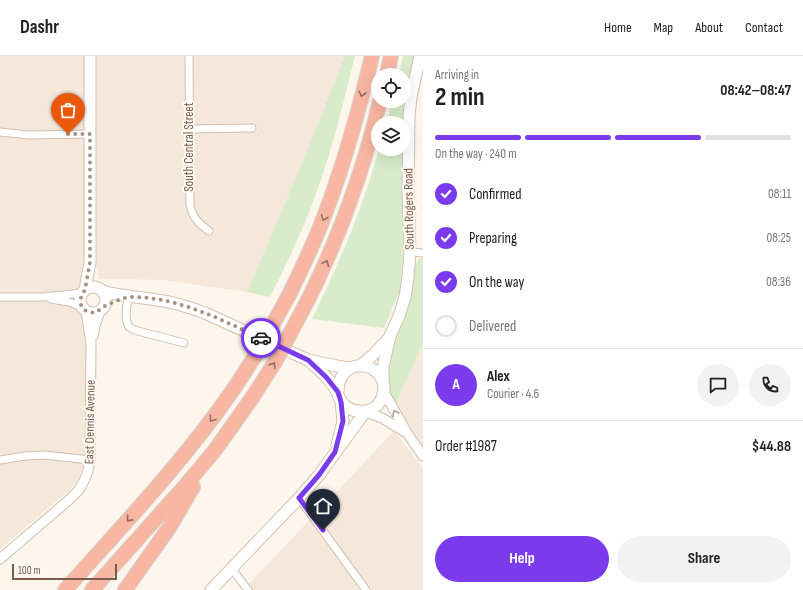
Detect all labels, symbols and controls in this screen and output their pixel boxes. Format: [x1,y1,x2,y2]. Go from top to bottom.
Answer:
text: Dashr [20,16,59,39]
text: Home [604,19,632,36]
text: Map [654,19,673,36]
text: About [695,19,723,36]
text: Contact [745,19,783,36]
text: Arriving in [435,67,479,83]
map controls [371,68,411,156]
button: locate [371,68,411,108]
text: 08:42–08:47 [720,81,791,100]
text: 2 min [435,82,485,113]
one-way arrow [359,91,367,97]
pin [51,93,85,134]
icon: bag [57,99,79,121]
street label: South Central Street [181,102,197,192]
button: layers [371,116,411,156]
text: On the way · 240 m [435,146,516,162]
street label: South Rogers Road [400,168,418,250]
icon: check [435,183,457,205]
text: Confirmed [469,185,522,204]
text: 08:11 [768,186,791,202]
one-way arrow [320,214,328,221]
icon: check [435,227,457,249]
text: Preparing [469,229,517,248]
text: 08:25 [766,230,791,246]
one-way arrow [321,260,329,267]
icon: check [435,271,457,293]
text: On the way [469,273,524,292]
text: 08:36 [766,274,791,290]
text: Delivered [469,317,516,336]
courier [241,318,281,358]
icon: car [250,327,272,349]
one-way arrow [268,362,275,369]
button: chat [697,364,739,406]
button: phone [749,364,791,406]
text: Alex [487,367,510,386]
text: A [452,375,460,394]
street label: East Dennis Avenue [81,380,99,464]
text: Courier · 4.6 [487,386,539,402]
one-way arrow [392,410,399,417]
one-way arrow [210,415,217,422]
text: Order #1987 [435,437,497,456]
text: $44.88 [752,437,791,456]
pin [306,489,340,530]
icon: home [312,495,334,517]
one-way arrow [127,514,134,522]
button: Help [435,536,609,582]
button: Share [617,536,791,582]
scale bar [12,562,117,581]
text: 100 m [18,564,40,577]

